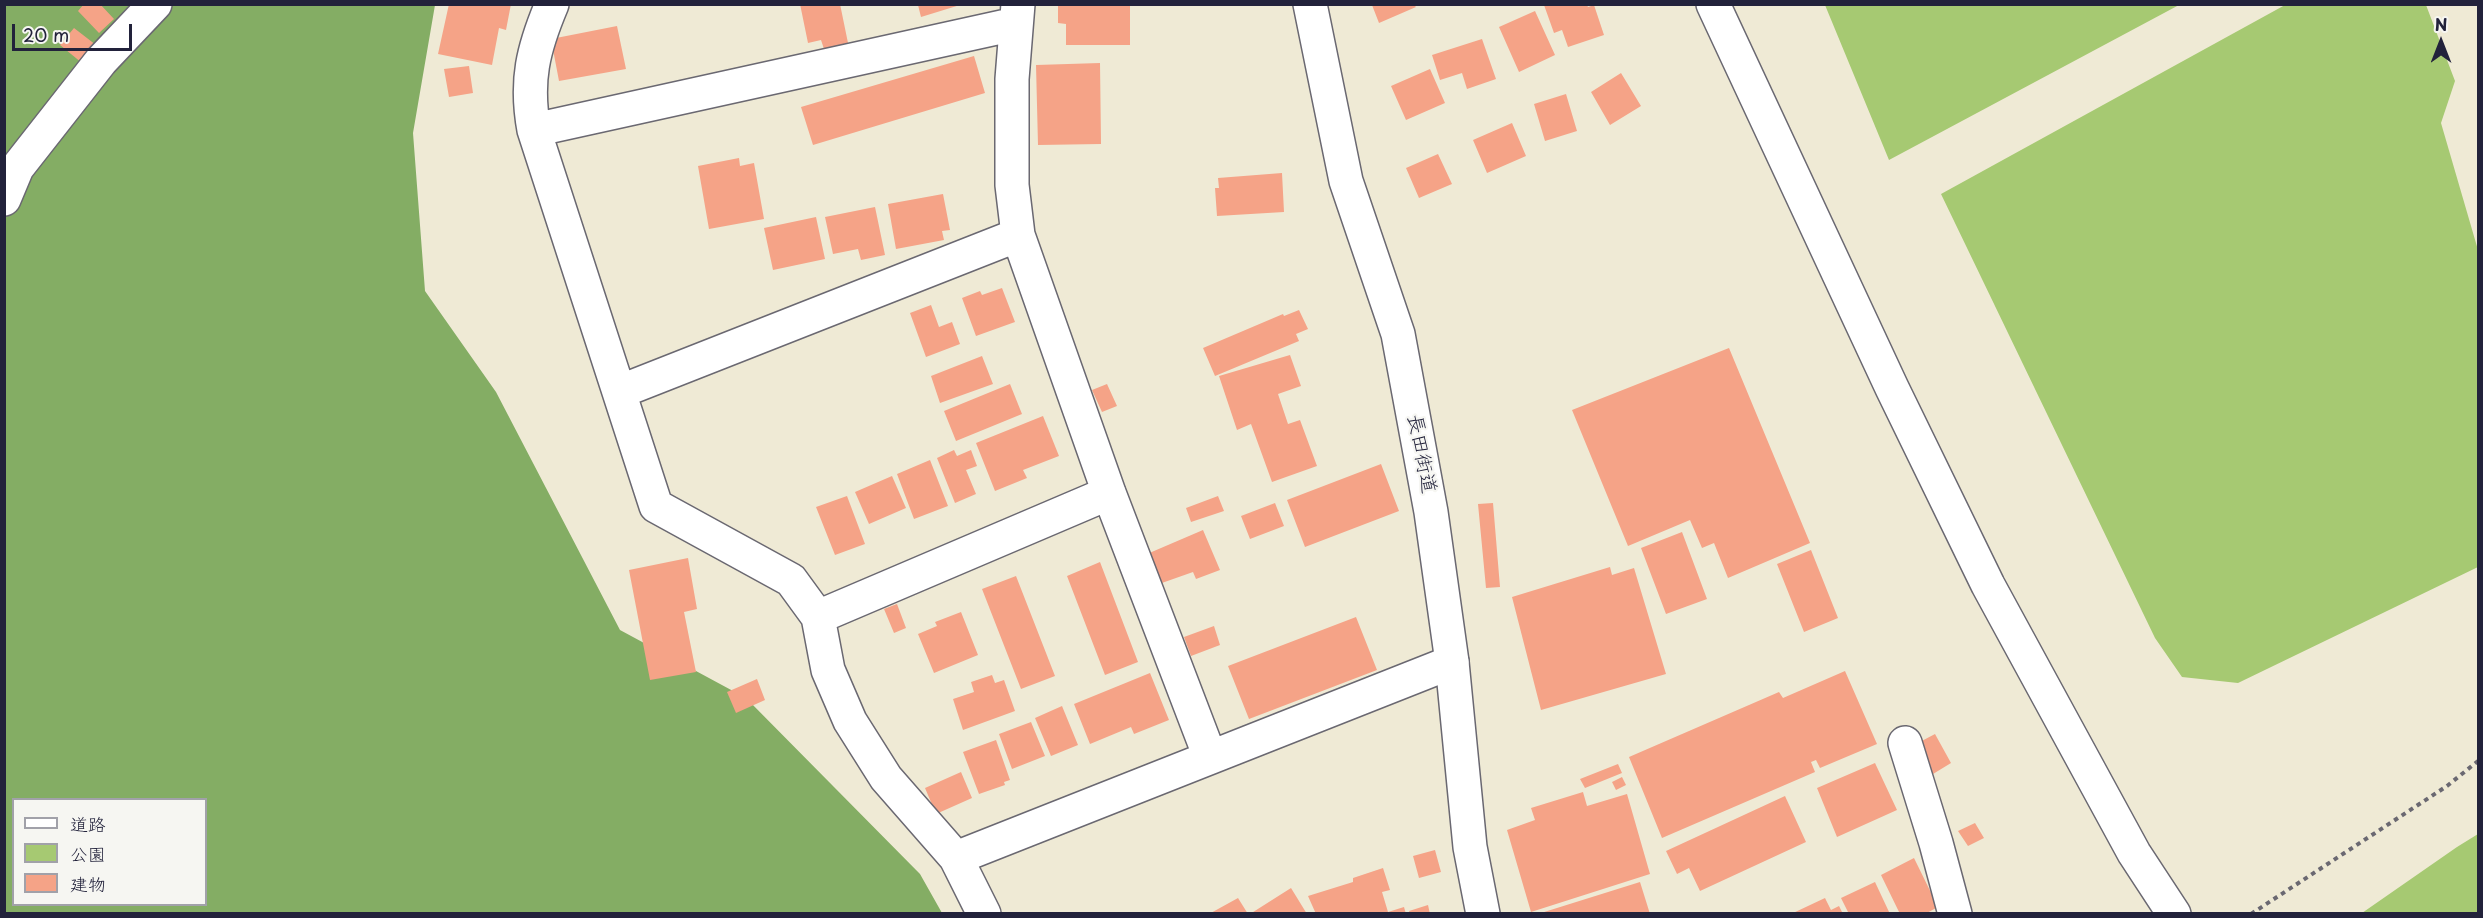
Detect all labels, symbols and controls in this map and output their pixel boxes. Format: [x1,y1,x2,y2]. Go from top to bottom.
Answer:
scale bar [15,12,135,50]
north arrow [2411,12,2471,72]
text: N [2435,12,2447,36]
text: 20 m [23,21,69,48]
street label: 長田街道 [1402,412,1440,496]
legend [12,798,207,906]
text: 道路 [70,810,106,837]
text: 公園 [70,840,106,867]
text: 建物 [70,870,106,897]

